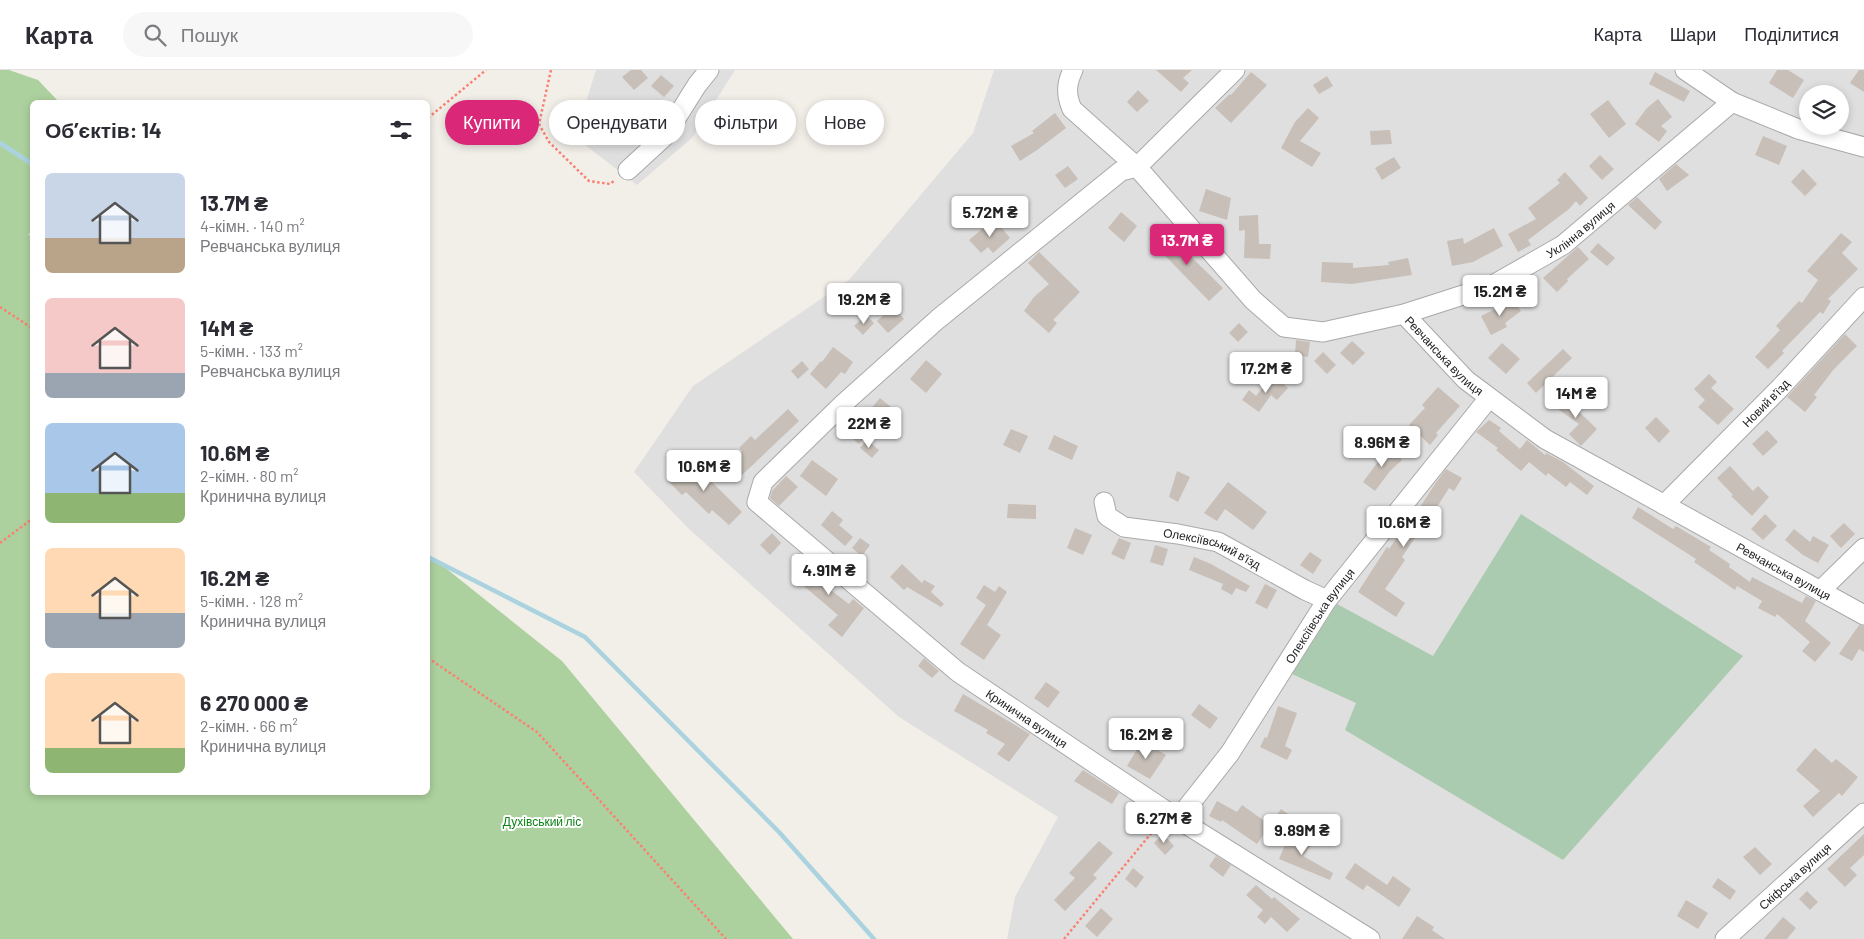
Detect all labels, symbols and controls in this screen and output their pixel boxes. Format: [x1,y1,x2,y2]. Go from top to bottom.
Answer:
search box [123,12,473,57]
text: Карта [25,20,93,49]
icon: search [141,21,169,49]
text: Пошук [181,23,238,46]
text: Карта [1594,23,1642,45]
text: Шари [1670,23,1716,45]
text: Поділитися [1744,23,1839,45]
map controls [1799,85,1849,135]
button: layers [1799,85,1849,135]
chip: Купити [445,100,539,145]
chip: Орендувати [549,100,685,145]
chip: Фільтри [695,100,796,145]
chip: Нове [806,100,884,145]
icon: filters [387,116,415,144]
text: Об’єктів: 14 [45,117,162,142]
text: 13.7M ₴ [200,190,268,215]
icon: home [85,193,145,253]
pin: 5.72M ₴ [944,196,1036,238]
street label: Уклінна вулиця [1543,198,1617,260]
text: 5.72M ₴ [962,202,1018,221]
text: 4-кімн. · 140 m² [200,216,305,235]
pin: 13.7M ₴ [1141,224,1233,266]
text: 13.7M ₴ [1161,230,1213,249]
text: Ревчанська вулиця [200,236,340,255]
pin: 15.2M ₴ [1454,274,1546,317]
text: 15.2M ₴ [1474,281,1526,300]
pin: 19.2M ₴ [818,282,910,325]
text: 19.2M ₴ [838,289,890,308]
street label: Ревчанська вулиця [1403,313,1486,398]
text: 14M ₴ [200,315,253,340]
icon: home [85,318,145,378]
text: 5-кімн. · 133 m² [200,341,303,360]
pin: 17.2M ₴ [1220,352,1312,394]
text: 17.2M ₴ [1240,358,1292,377]
text: Ревчанська вулиця [200,361,340,380]
pin: 14M ₴ [1541,376,1611,419]
street label: Новий в'їзд [1739,376,1793,429]
text: 14M ₴ [1556,383,1596,402]
pin: 22M ₴ [834,406,904,449]
text: 22M ₴ [847,413,891,432]
pin: 8.96M ₴ [1336,426,1428,468]
text: 8.96M ₴ [1354,432,1410,451]
text: 10.6M ₴ [200,440,270,465]
icon: home [85,443,145,503]
pin: 10.6M ₴ [658,450,750,492]
text: 10.6M ₴ [677,456,731,475]
text: 2-кімн. · 80 m² [200,466,299,485]
text: Кринична вулиця [200,486,326,505]
pin: 10.6M ₴ [1358,506,1450,548]
text: 10.6M ₴ [1377,512,1431,531]
street label: Олексіївський в'їзд [1162,525,1263,572]
street label: Ревчанська вулиця [1734,539,1833,602]
pin: 4.91M ₴ [783,554,875,596]
text: 4.91M ₴ [802,560,856,579]
text: 16.2M ₴ [200,565,269,590]
street label: Олексіївська вулиця [1282,565,1357,666]
icon: home [85,568,145,628]
text: 5-кімн. · 128 m² [200,591,303,610]
text: Кринична вулиця [200,611,326,630]
street label: Кринична вулиця [984,686,1070,750]
text: 6 270 000 ₴ [200,690,308,715]
icon: home [85,693,145,753]
text: 2-кімн. · 66 m² [200,716,298,735]
pin: 16.2M ₴ [1100,718,1192,760]
text: 16.2M ₴ [1120,724,1172,743]
text: Кринична вулиця [200,736,326,755]
pin: 6.27M ₴ [1118,802,1210,844]
text: 6.27M ₴ [1136,808,1192,827]
park label: Духівський ліс [503,814,581,829]
pin: 9.89M ₴ [1256,814,1348,856]
text: 9.89M ₴ [1274,820,1330,839]
street label: Скіфська вулиця [1756,840,1834,912]

